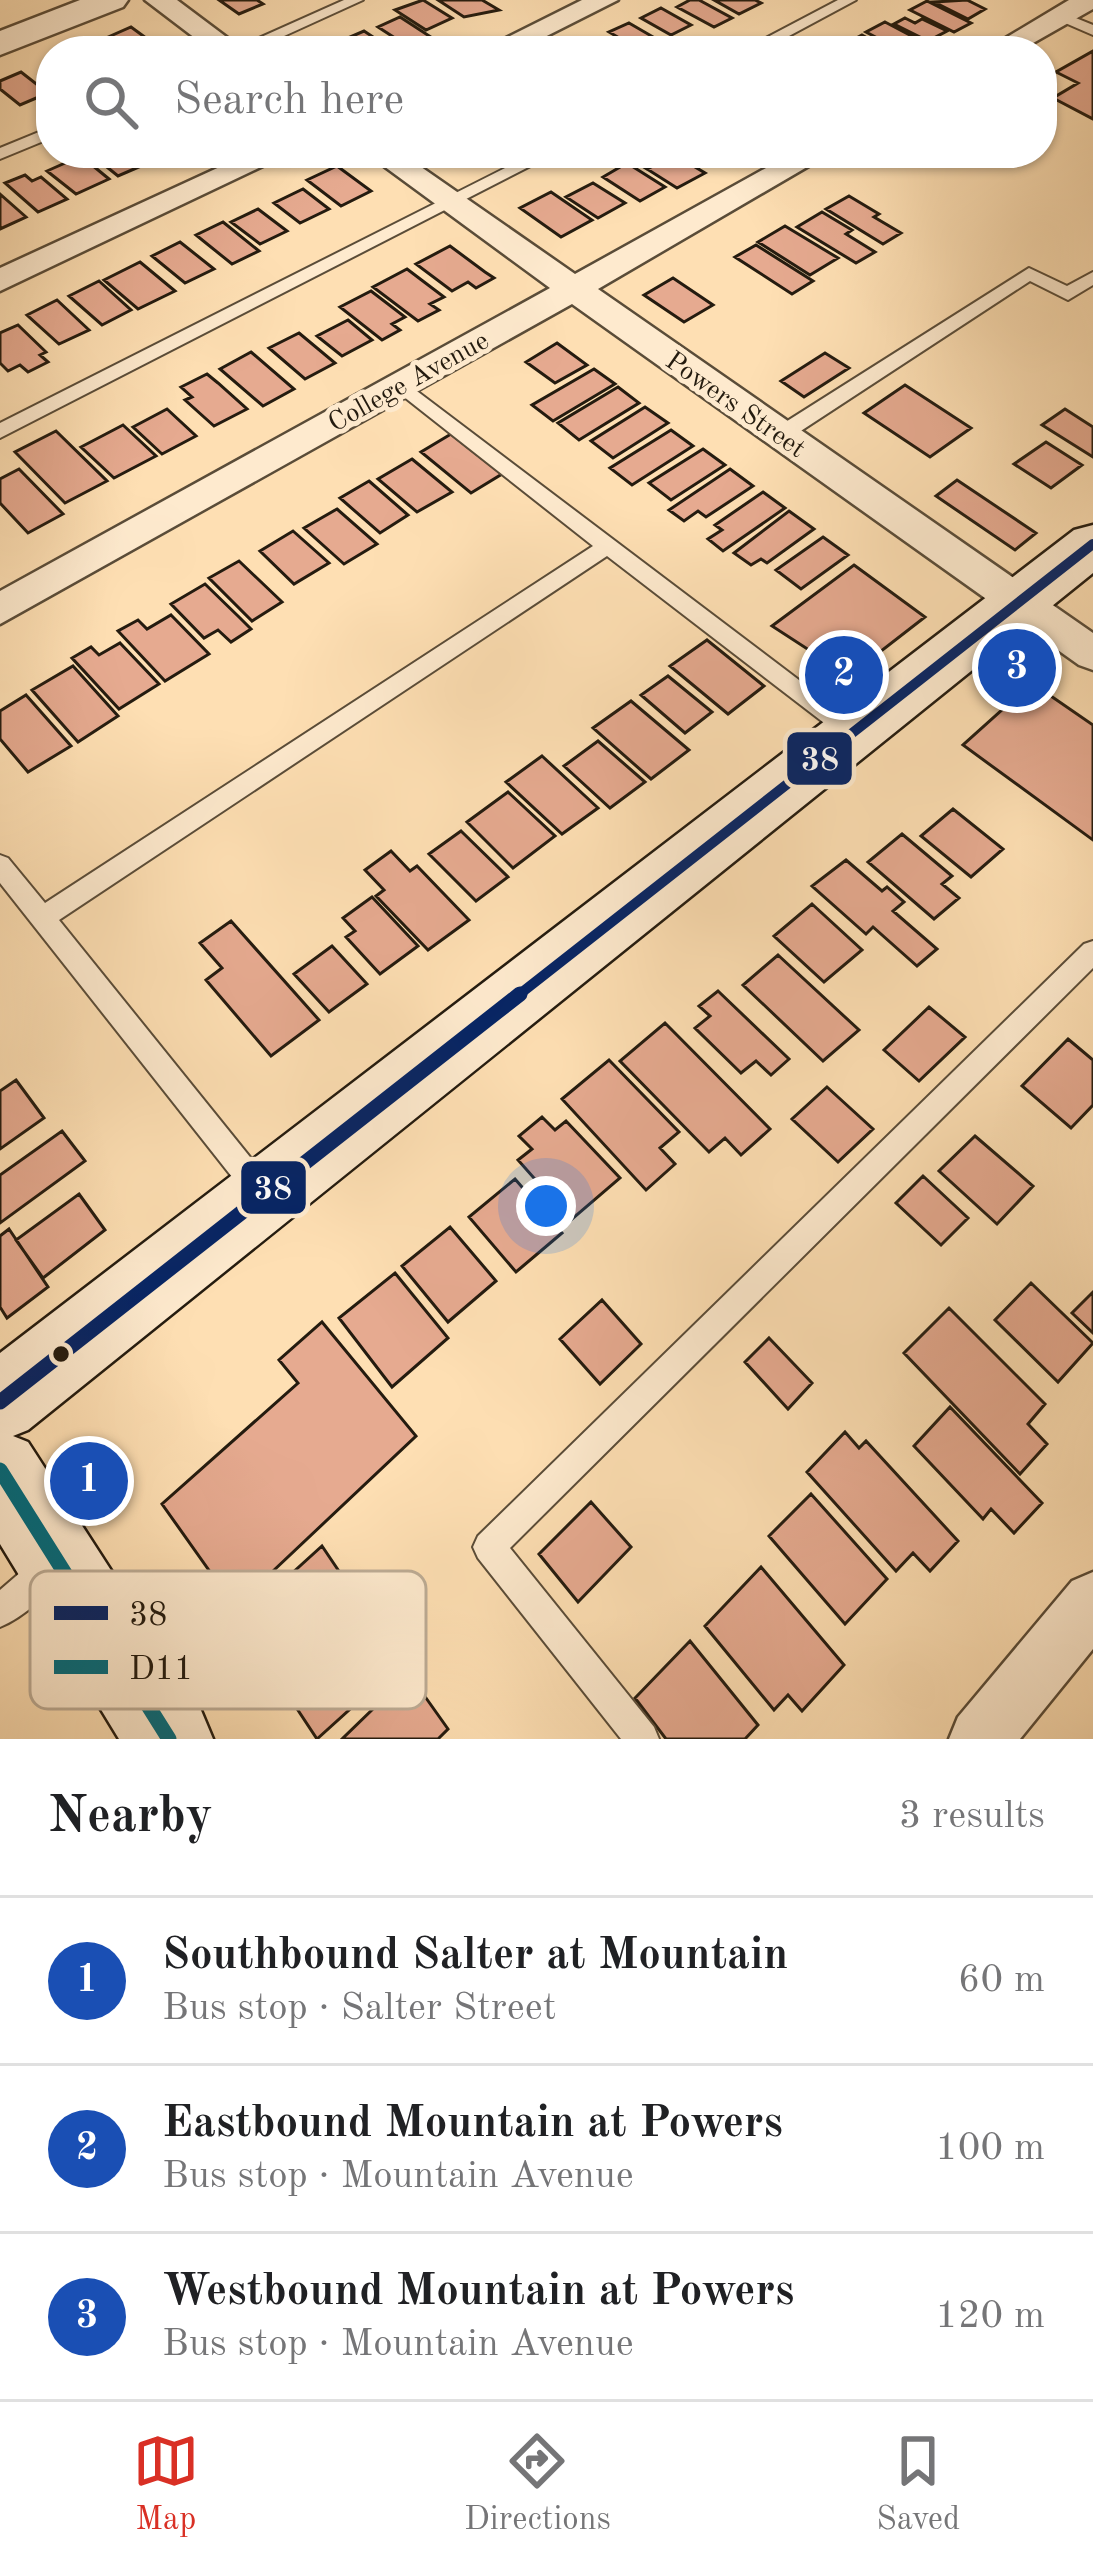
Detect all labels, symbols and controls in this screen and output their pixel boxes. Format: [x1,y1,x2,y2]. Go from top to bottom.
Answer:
search box [36,36,1057,168]
icon: search [78,69,144,135]
text: Search here [174,79,404,124]
street label: College Avenue [324,327,493,437]
street label: Powers Street [660,347,810,463]
pin: 3 [978,623,1056,713]
pin: 2 [805,630,883,720]
line badge: 38 [785,730,854,787]
text: 38 [801,745,839,778]
line badge: 38 [239,1159,308,1216]
text: 38 [254,1174,292,1207]
your location [516,1176,576,1236]
unlabelled marker [50,1343,72,1365]
pin: 1 [50,1436,128,1526]
legend [30,1571,426,1709]
text: 38 [129,1600,167,1633]
text: D11 [129,1654,193,1687]
text: Nearby [48,1792,213,1843]
text: 3 results [899,1797,1045,1836]
text: Southbound Salter at Mountain [162,1934,788,1979]
text: 1 [76,1961,98,2000]
text: 60 m [958,1961,1045,2000]
text: Bus stop · Salter Street [162,1989,556,2028]
text: Eastbound Mountain at Powers [162,2102,783,2147]
text: 2 [76,2129,98,2168]
text: 100 m [935,2129,1045,2168]
text: Bus stop · Mountain Avenue [162,2157,634,2196]
text: Westbound Mountain at Powers [162,2270,794,2315]
text: 3 [76,2297,98,2336]
text: 120 m [935,2297,1045,2336]
text: Bus stop · Mountain Avenue [162,2325,634,2364]
tab: Map [133,2428,199,2541]
tab: Directions [464,2428,611,2541]
tab: Saved [876,2428,960,2541]

